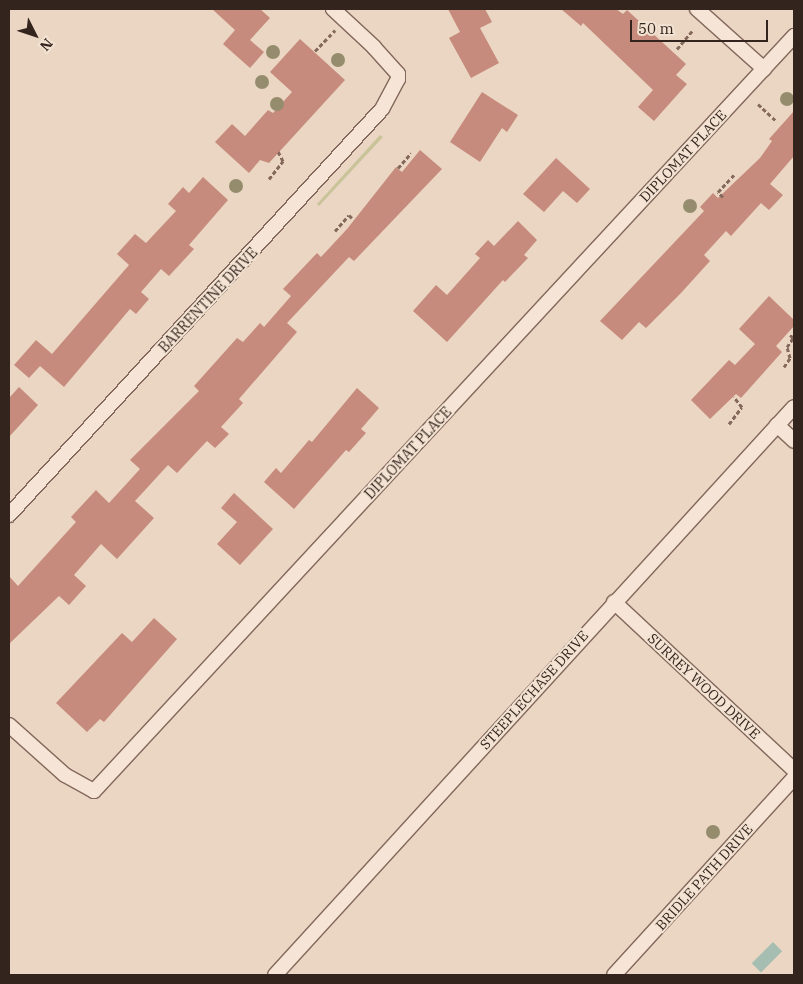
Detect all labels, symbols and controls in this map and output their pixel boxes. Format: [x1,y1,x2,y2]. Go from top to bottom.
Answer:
north arrow [10,10,60,60]
scale bar [633,10,770,42]
text: 50 m [638,19,674,38]
text: N [36,35,57,55]
street label: DIPLOMAT PLACE [636,107,730,205]
street label: BARRENTINE DRIVE [155,244,261,356]
street label: DIPLOMAT PLACE [361,404,455,502]
street label: STEEPLECHASE DRIVE [476,627,592,753]
street label: SURREY WOOD DRIVE [644,630,764,742]
street label: BRIDLE PATH DRIVE [652,821,756,933]

